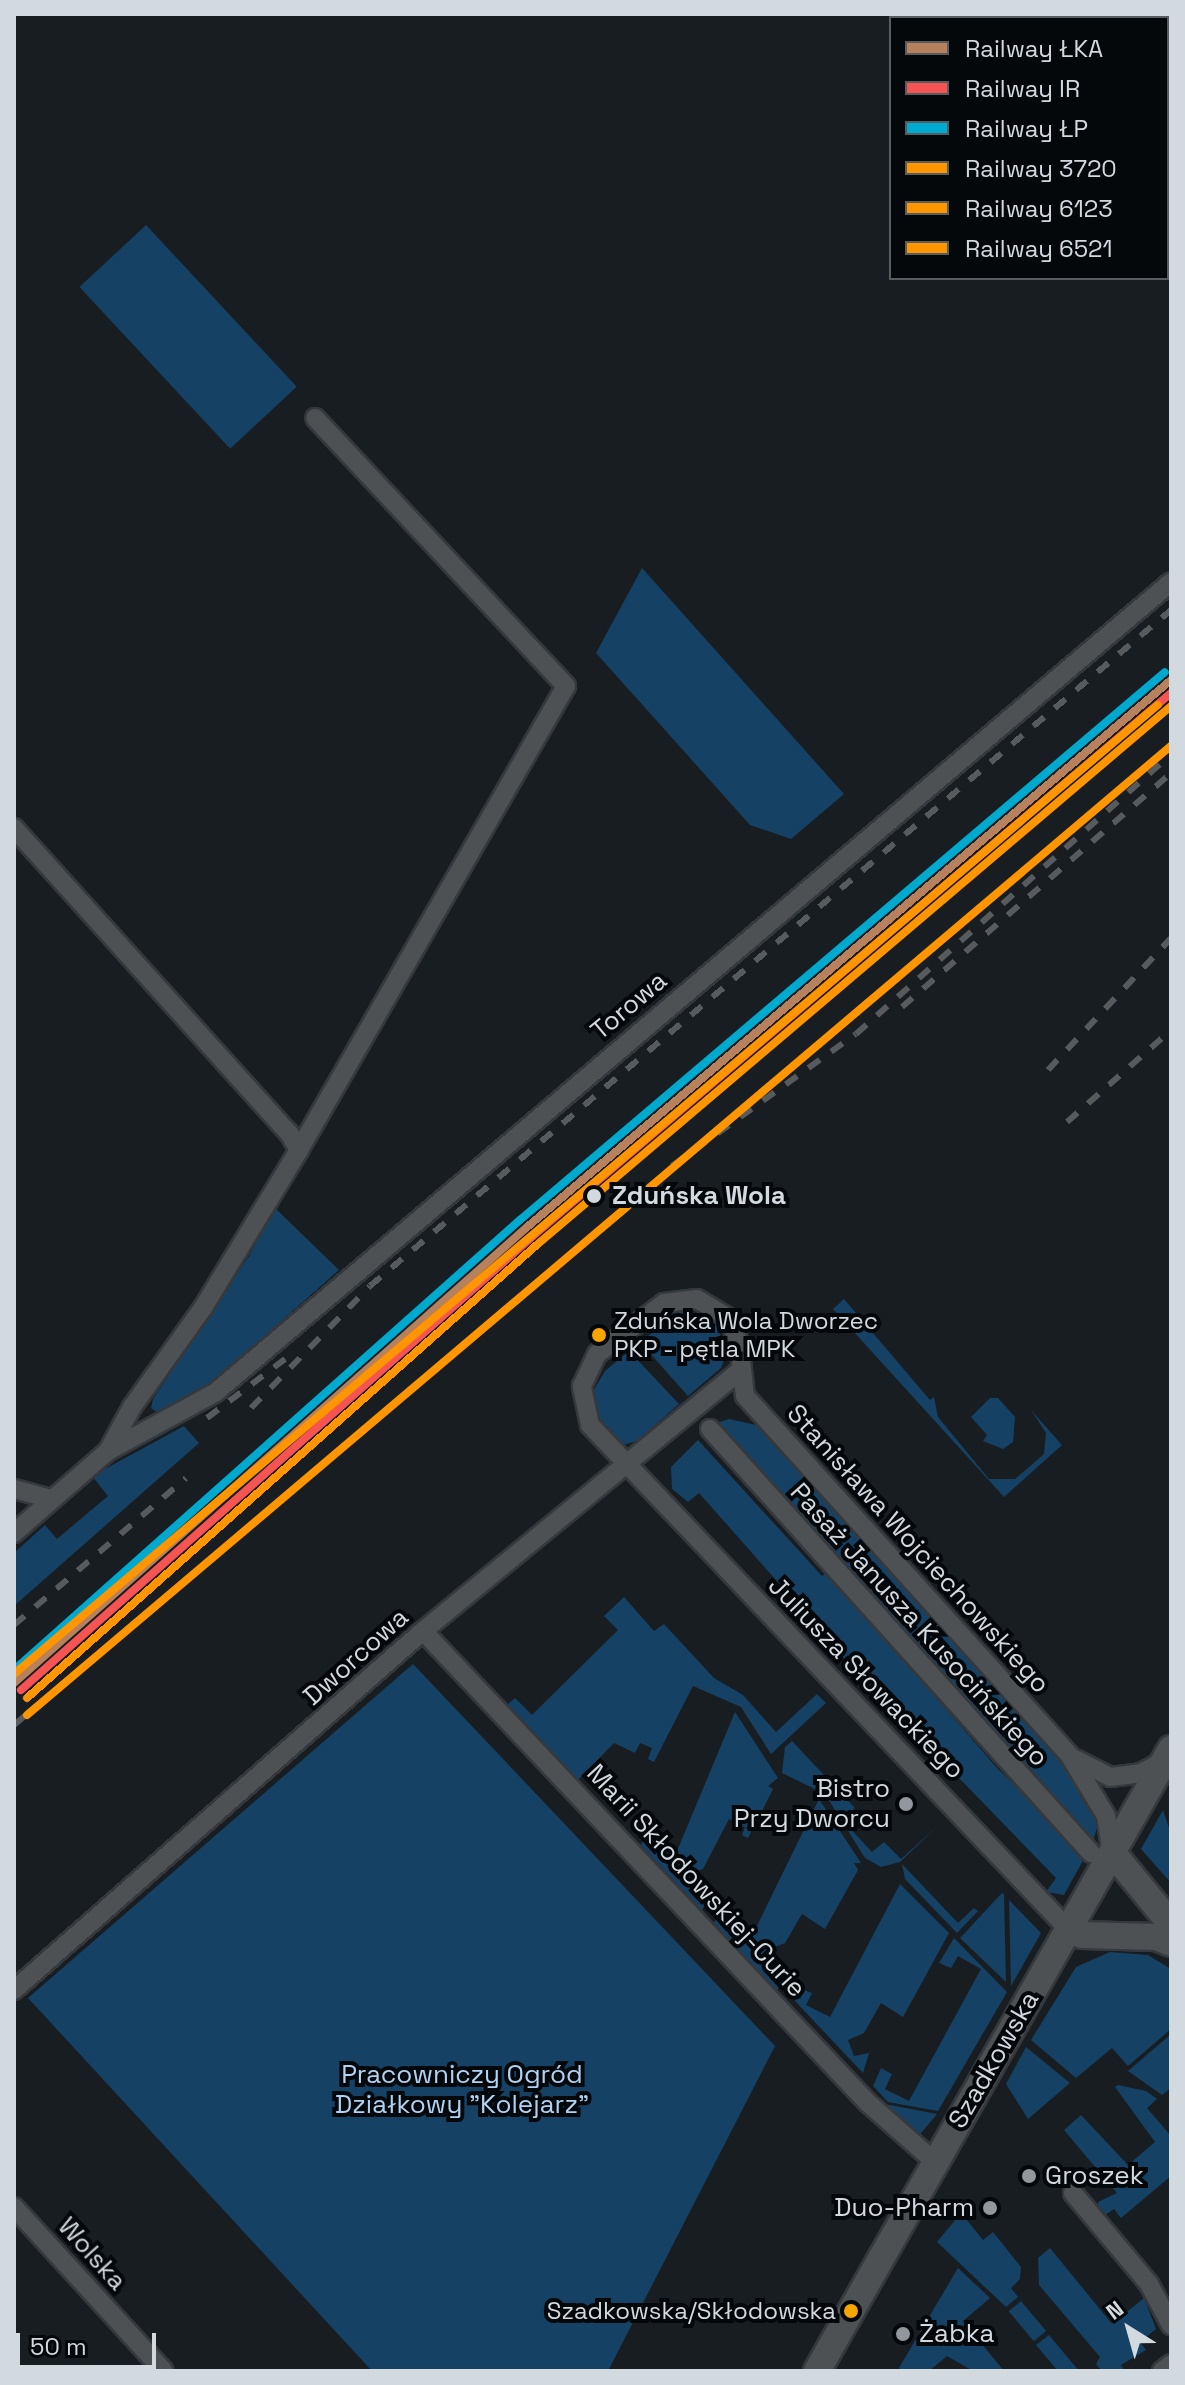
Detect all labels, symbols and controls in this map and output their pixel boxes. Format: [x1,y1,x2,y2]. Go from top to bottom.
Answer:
legend [889,16,1169,280]
text: Railway ŁKA [965,33,1103,64]
text: Railway IR [965,73,1080,104]
text: Railway ŁP [965,113,1088,144]
text: Railway 3720 [965,153,1117,184]
text: Railway 6123 [965,193,1113,224]
text: Railway 6521 [965,233,1112,264]
street label: Torowa [585,965,673,1047]
place label: Zduńska Wola [612,1180,786,1212]
marker: Zduńska Wola [583,1185,605,1207]
place label: Zduńska Wola Dworzec PKP - pętla MPK [614,1307,878,1363]
marker: Zduńska Wola Dworzec PKP - pętla MPK [591,1327,607,1343]
street label: Stanisława Wojciechowskiego [780,1398,1056,1700]
street label: Pasaż Janusza Kusocińskiego [783,1477,1055,1773]
street label: Juliusza Słowackiego [761,1570,971,1786]
street label: Dworcowa [297,1602,415,1712]
street label: Marii Skłodowskiej-Curie [580,1758,812,2004]
place label: Bistro Przy Dworcu [734,1773,890,1834]
marker: Bistro Przy Dworcu [897,1795,915,1813]
street label: Szadkowska [942,1986,1046,2134]
park label: Pracowniczy Ogród Działkowy "Kolejarz" [335,2059,589,2120]
place label: Groszek [1045,2160,1144,2192]
marker: Groszek [1020,2167,1038,2185]
place label: Duo-Pharm [834,2192,974,2224]
marker: Duo-Pharm [981,2199,999,2217]
street label: Wolska [51,2211,133,2297]
north arrow [1089,2289,1169,2369]
text: N [1100,2294,1129,2325]
place label: Szadkowska/Skłodowska [547,2297,836,2325]
marker: Szadkowska/Skłodowska [843,2303,859,2319]
scale bar [20,2317,160,2367]
place label: Żabka [919,2318,994,2350]
marker: Żabka [894,2325,912,2343]
text: 50 m [30,2331,87,2362]

